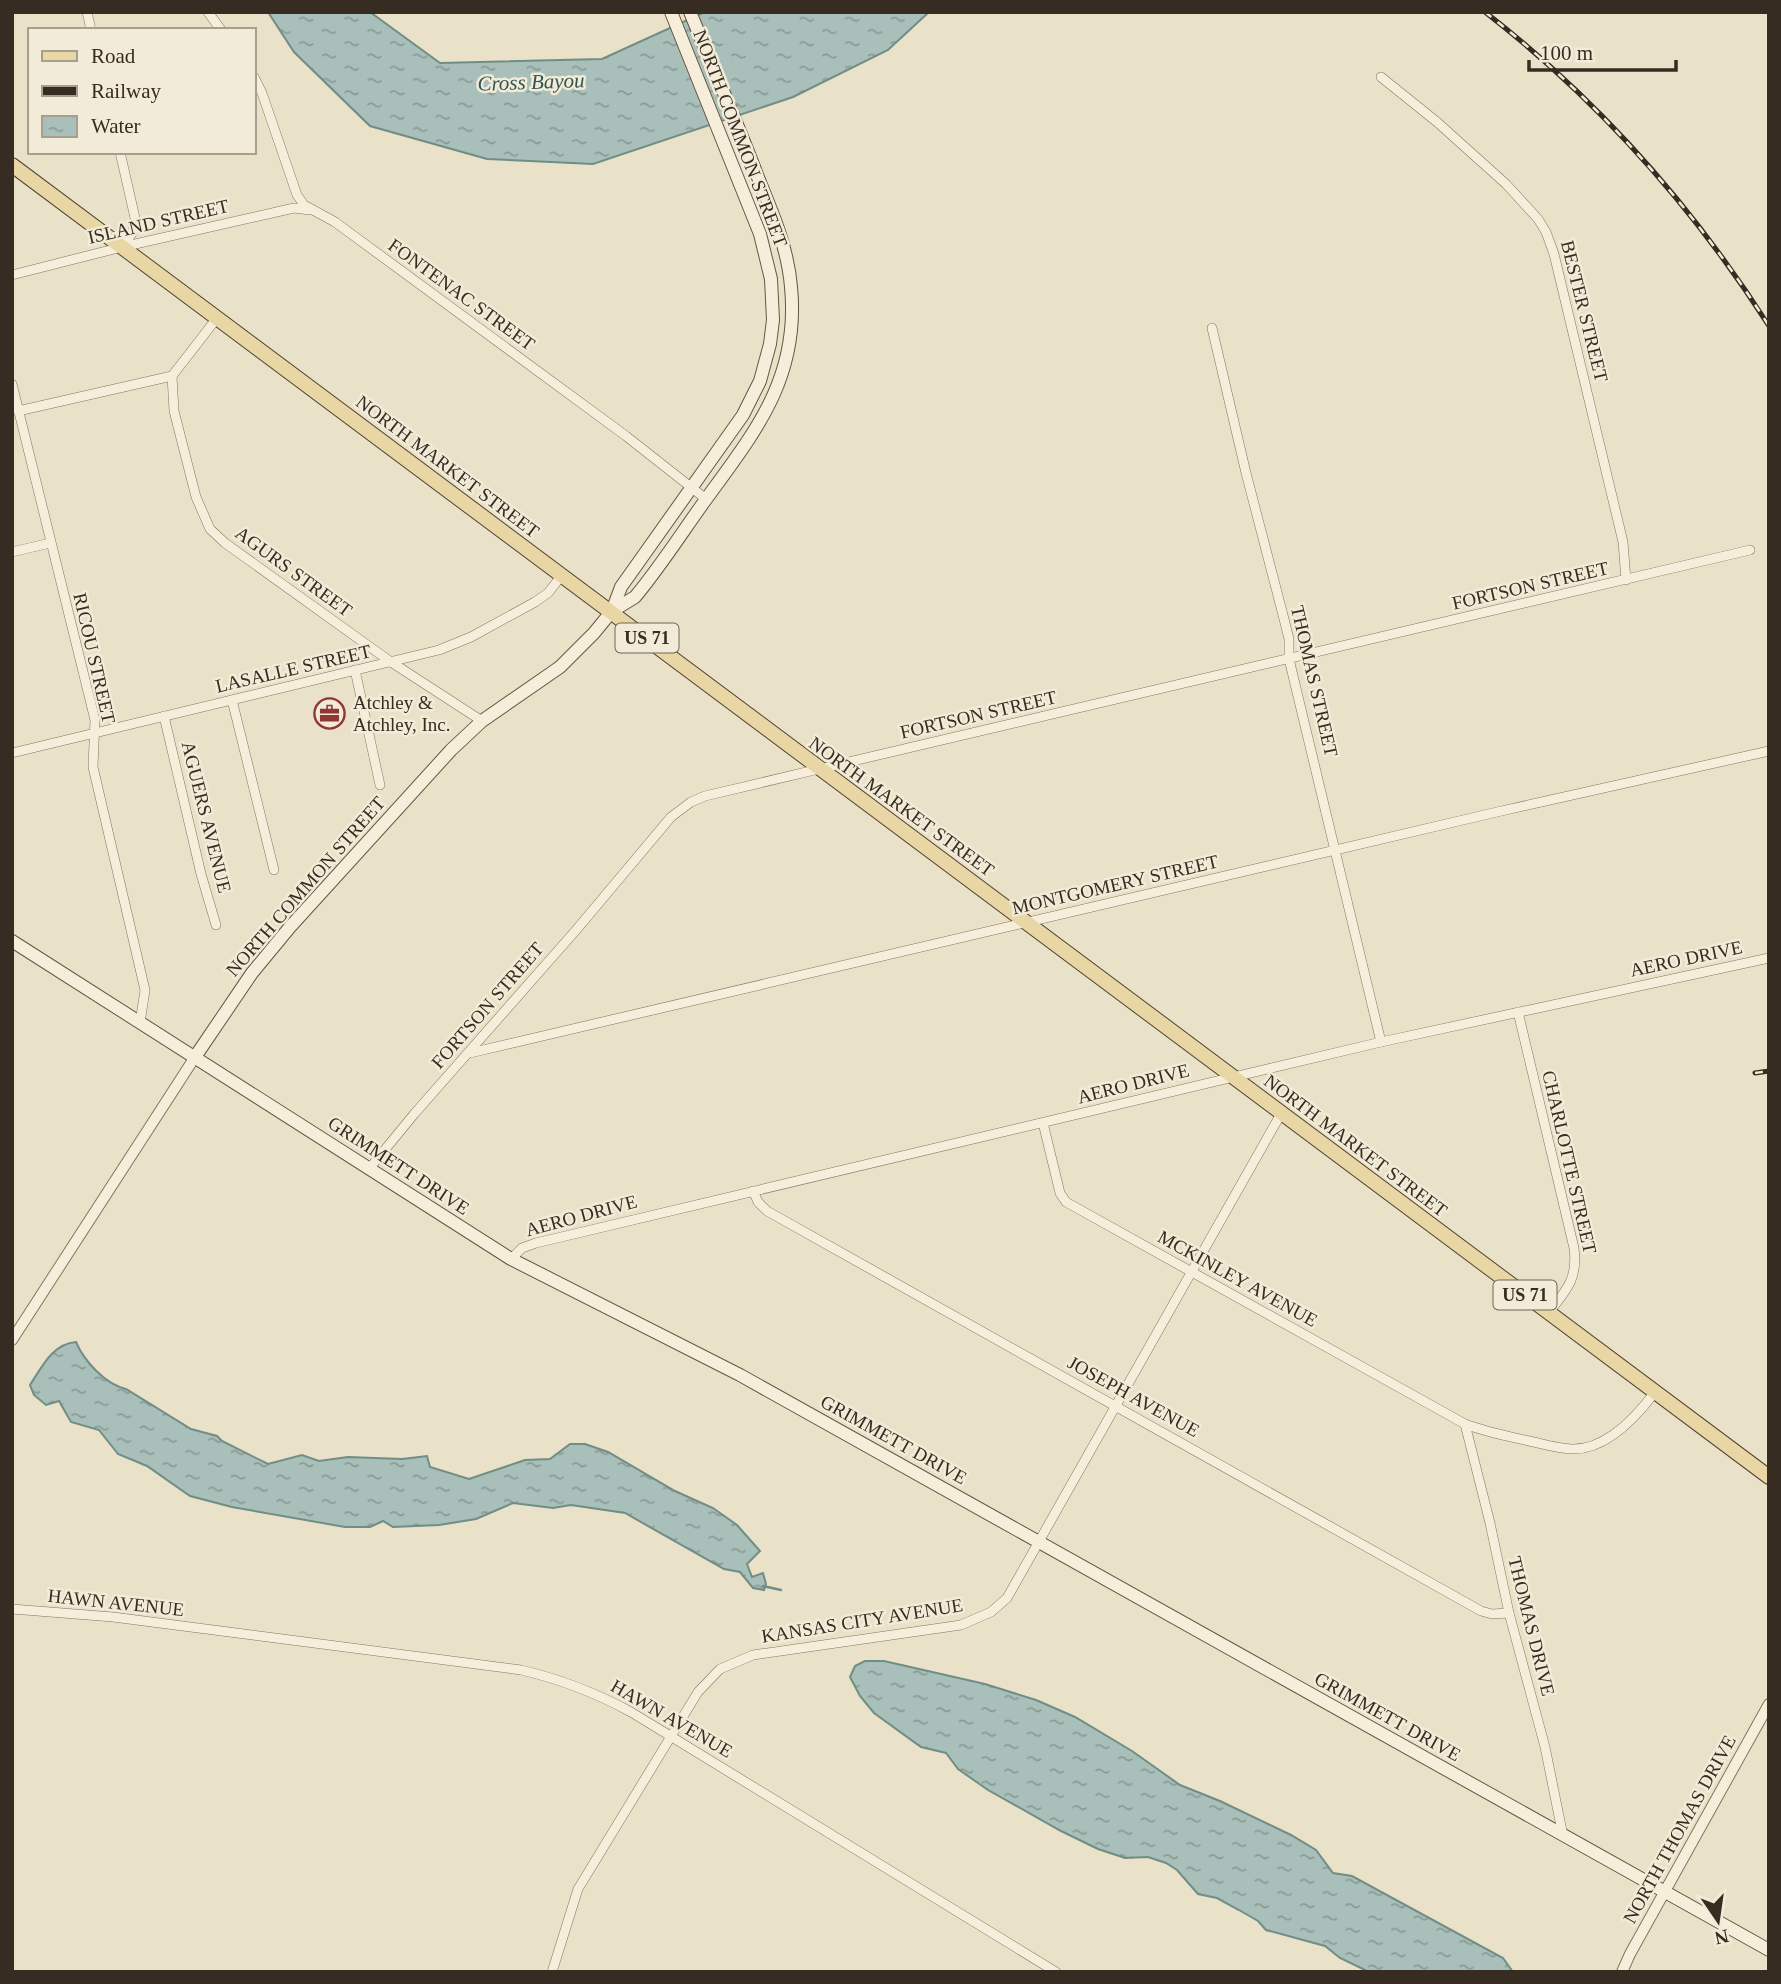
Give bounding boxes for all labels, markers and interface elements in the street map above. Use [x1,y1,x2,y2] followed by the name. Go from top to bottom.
[689,27,792,250] street label: NORTH COMMON STREET
[28,28,256,154] legend
[1529,28,1676,72] scale bar
[1540,41,1593,65] text: 100 m
[91,44,136,68] text: Road
[477,68,585,96] water label: Cross Bayou
[91,79,161,103] text: Railway
[91,114,141,138] text: Water
[86,195,231,248] street label: ISLAND STREET
[384,234,539,355] street label: FONTENAC STREET
[1557,238,1612,384] street label: BESTER STREET
[352,391,544,542] street label: NORTH MARKET STREET
[231,522,356,621] street label: AGURS STREET
[1450,557,1611,614] street label: FORTSON STREET
[69,591,120,726] street label: RICOU STREET
[1287,603,1342,759] street label: THOMAS STREET
[616,624,678,652] road number: US 71
[213,640,373,697] street label: LASALLE STREET
[898,686,1059,743] street label: FORTSON STREET
[353,692,450,735] place label: Atchley & Atchley, Inc.
[313,696,347,730] office icon: Atchley & Atchley, Inc.
[805,732,999,881] street label: NORTH MARKET STREET
[178,739,235,895] street label: AGUERS AVENUE
[222,792,389,980] street label: NORTH COMMON STREET
[1010,850,1221,918] street label: MONTGOMERY STREET
[1628,936,1744,981] street label: AERO DRIVE
[427,938,548,1073] street label: FORTSON STREET
[1075,1059,1191,1108] street label: AERO DRIVE
[1538,1068,1601,1256] street label: CHARLOTTE STREET
[1260,1070,1452,1221] street label: NORTH MARKET STREET
[324,1112,473,1219] street label: GRIMMETT DRIVE
[523,1191,639,1240] street label: AERO DRIVE
[1154,1226,1321,1331] street label: MCKINLEY AVENUE
[1494,1280,1556,1310] road number: US 71
[1064,1352,1203,1441] street label: JOSEPH AVENUE
[817,1391,970,1488] street label: GRIMMETT DRIVE
[1504,1554,1559,1698] street label: THOMAS DRIVE
[47,1585,185,1620] street label: HAWN AVENUE
[760,1594,964,1647] street label: KANSAS CITY AVENUE
[1311,1668,1464,1765] street label: GRIMMETT DRIVE
[607,1675,736,1762] street label: HAWN AVENUE
[1619,1732,1740,1927] street label: NORTH THOMAS DRIVE
[1683,1886,1753,1956] north arrow
[1712,1925,1731,1949] text: N

